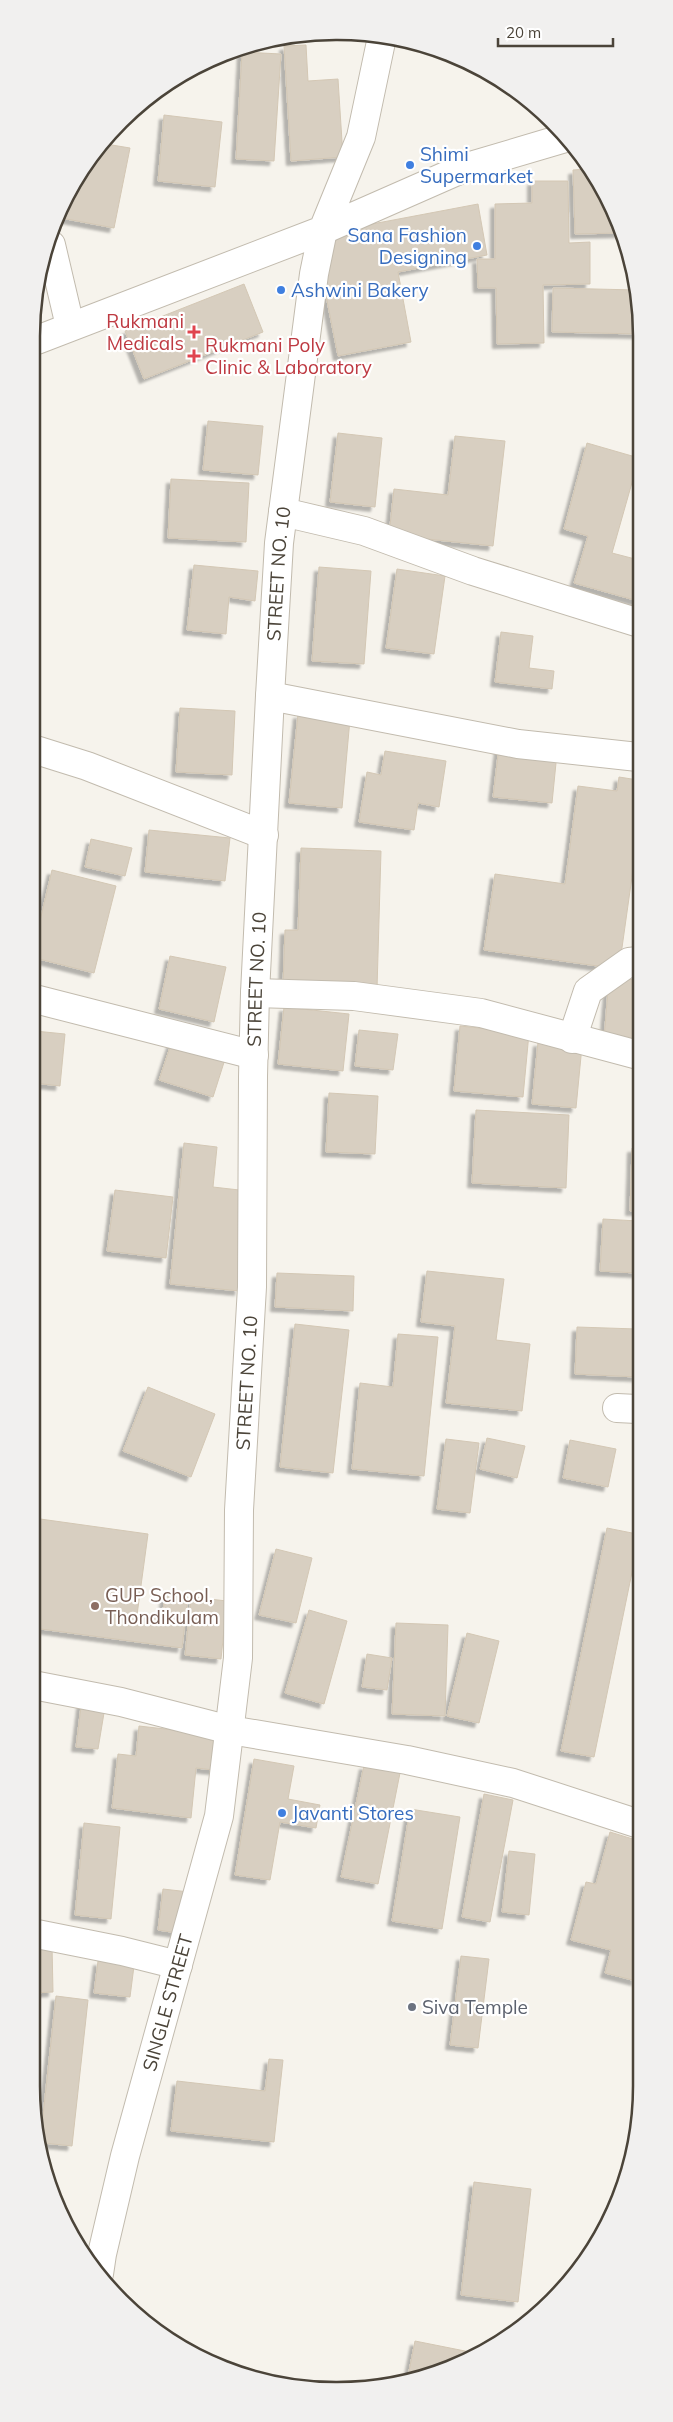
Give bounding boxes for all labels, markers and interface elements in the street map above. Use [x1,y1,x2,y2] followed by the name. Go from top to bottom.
[498,15,613,47] scale bar
[506,23,541,42] text: 20 m
[420,142,533,188] place label: Shimi Supermarket
[404,159,416,171] marker: Shimi Supermarket
[348,223,467,269] place label: Sana Fashion Designing
[471,240,483,252] marker: Sana Fashion Designing
[291,278,429,302] place label: Ashwini Bakery
[275,284,287,296] marker: Ashwini Bakery
[106,309,184,355] place label: Rukmani Medicals
[188,326,200,338] marker: Rukmani Medicals
[205,333,372,379] place label: Rukmani Poly Clinic & Laboratory
[187,349,201,363] marker: Rukmani Poly Clinic & Laboratory
[261,505,296,642] street label: STREET NO. 10
[242,911,271,1047] street label: STREET NO. 10
[230,1315,262,1451] street label: STREET NO. 10
[105,1583,219,1629] place label: GUP School, Thondikulam
[89,1600,101,1612] marker: GUP School, Thondikulam
[292,1801,414,1825] place label: Javanti Stores
[276,1807,288,1819] marker: Javanti Stores
[137,1931,198,2074] street label: SINGLE STREET
[422,1995,528,2019] place label: Siva Temple
[406,2001,418,2013] marker: Siva Temple

